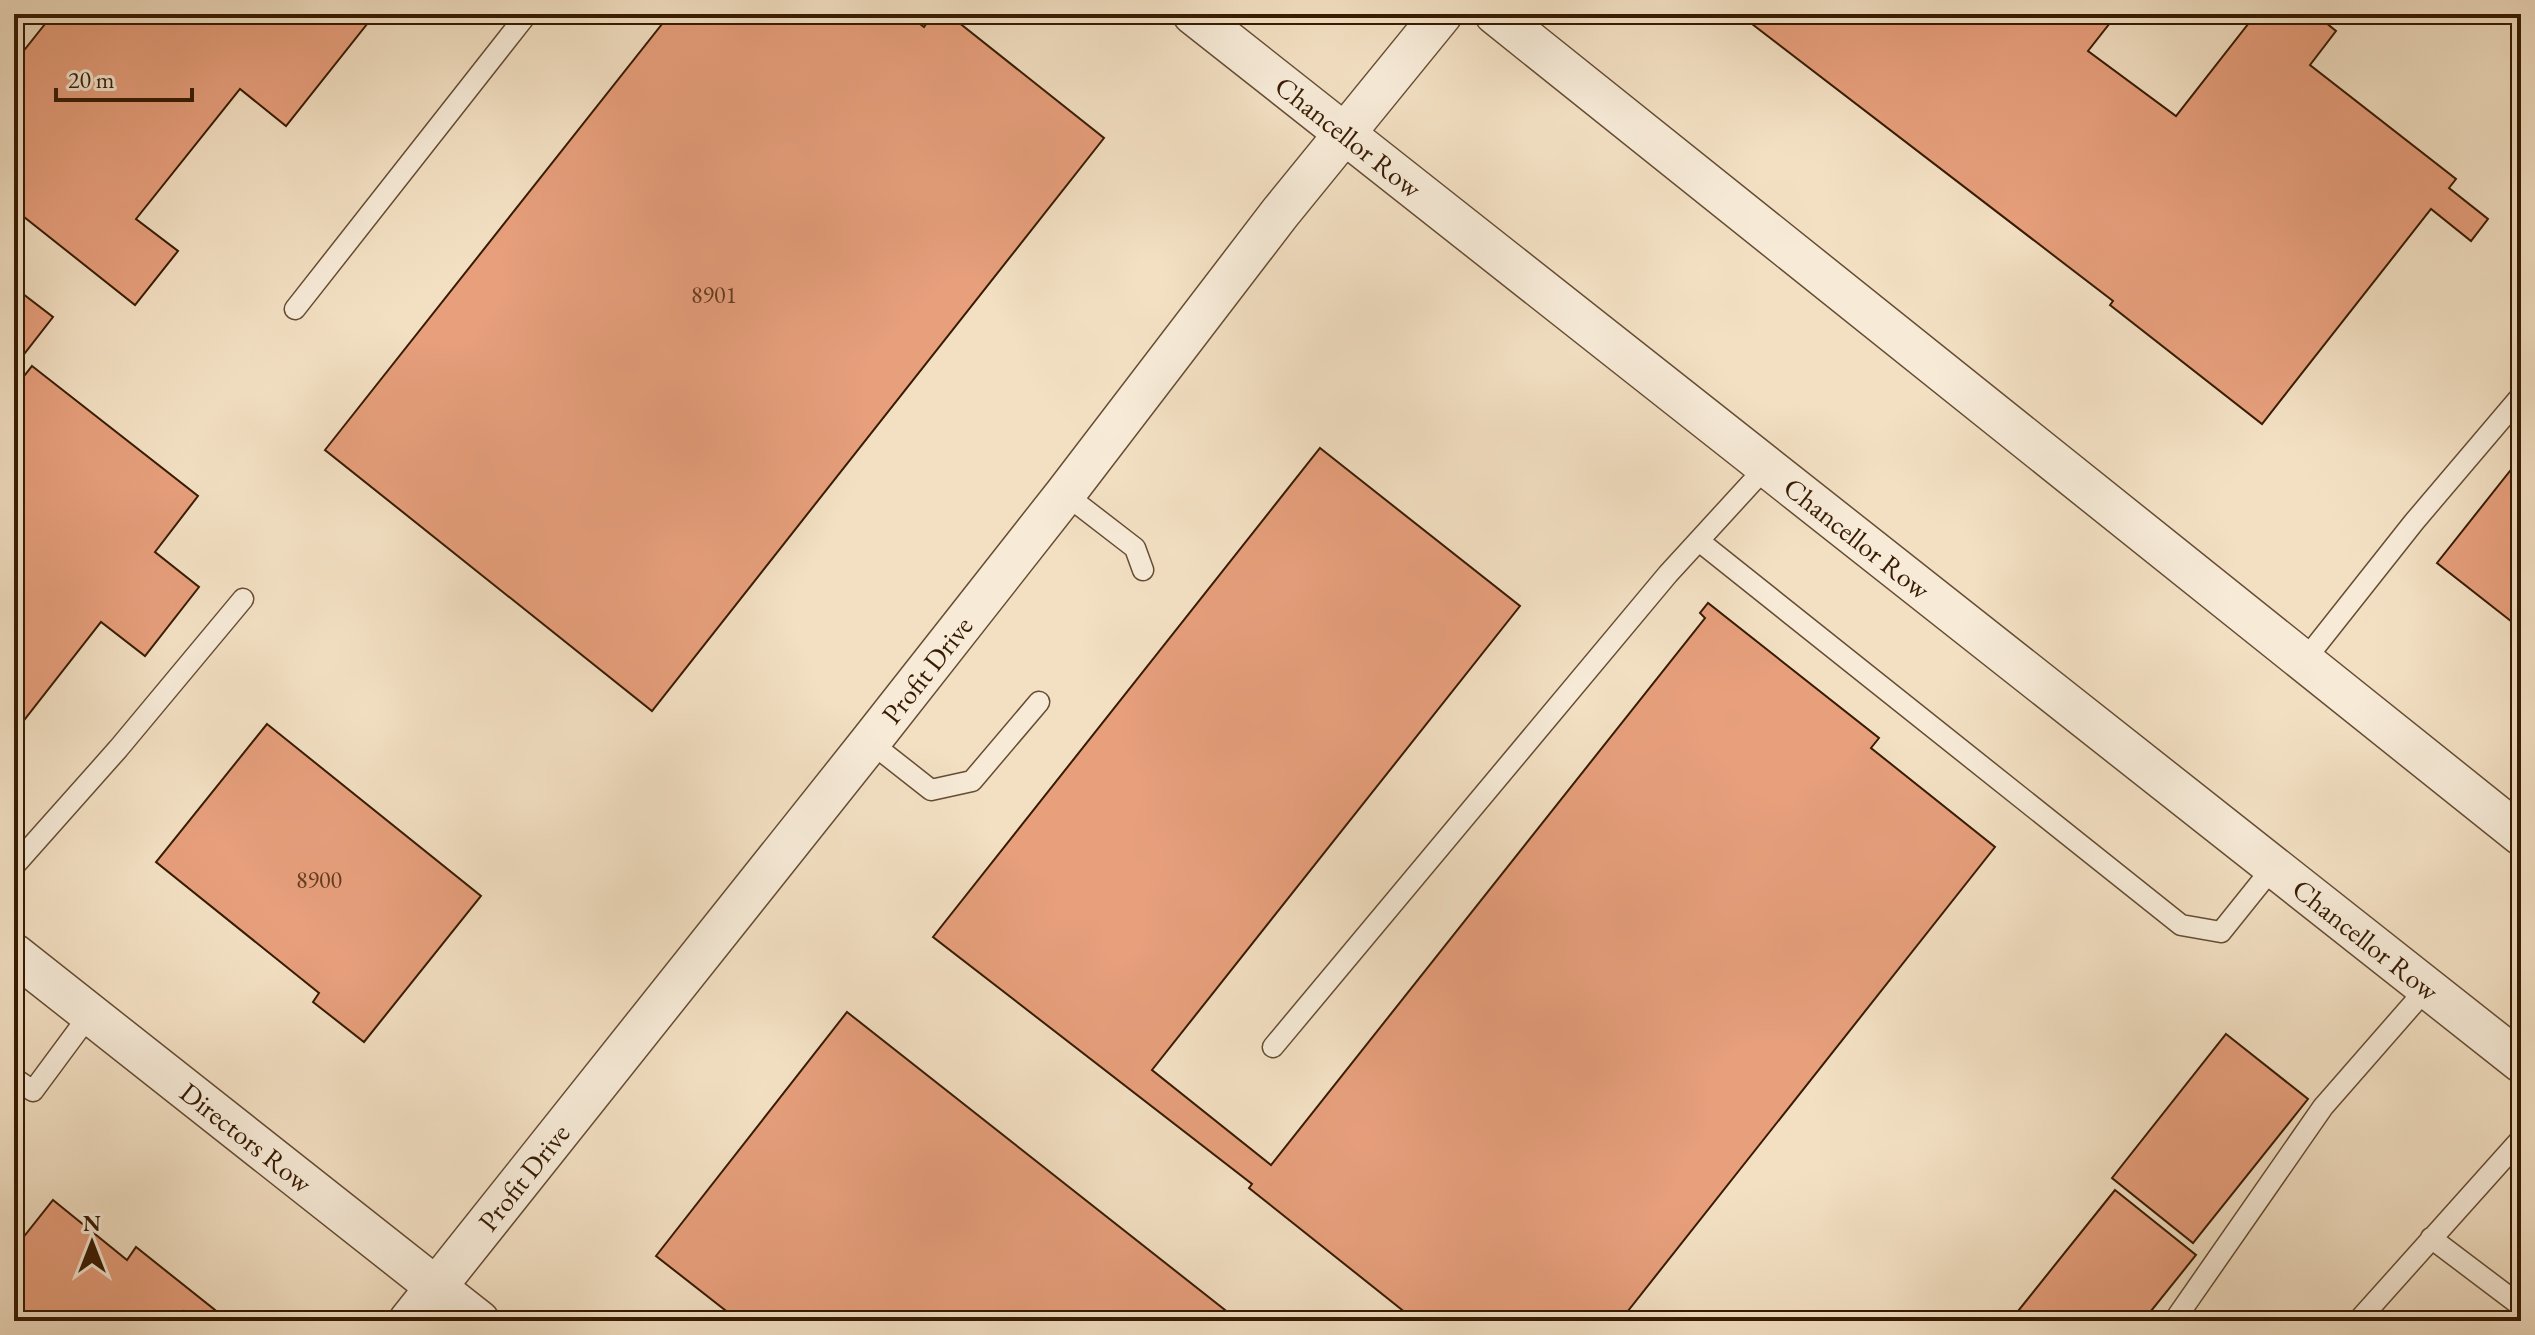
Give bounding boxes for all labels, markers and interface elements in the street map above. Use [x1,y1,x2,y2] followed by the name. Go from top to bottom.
[56,52,192,102] scale bar
[68,64,115,95] text: 20 m
[1268,68,1430,206] street label: Chancellor Row
[691,279,737,310] house number: 8901
[1776,469,1938,608] street label: Chancellor Row
[873,608,980,731] street label: Profit Drive
[296,864,342,895] house number: 8900
[2285,871,2447,1009] street label: Chancellor Row
[173,1074,320,1201] street label: Directors Row
[470,1116,577,1238] street label: Profit Drive
[52,1203,132,1283] north arrow
[83,1209,101,1238] text: N

